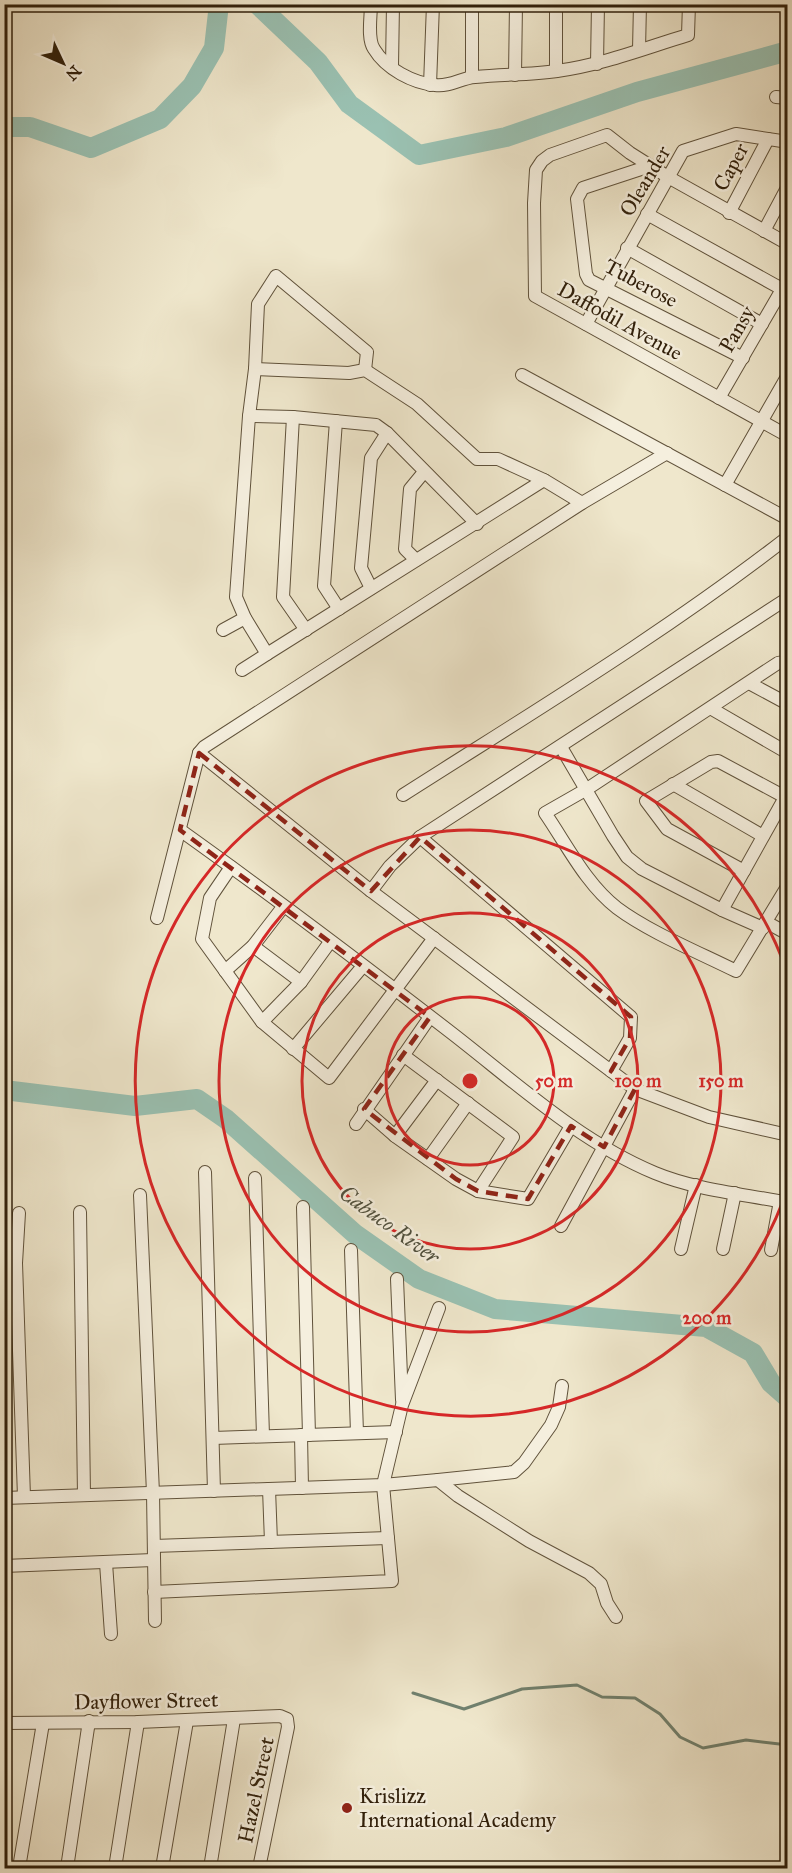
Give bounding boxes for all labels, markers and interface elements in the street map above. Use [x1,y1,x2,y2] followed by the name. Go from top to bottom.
[33,33,93,93] north arrow
[62,62,85,85] text: N
[708,139,754,195] street label: Caper
[614,141,676,221] street label: Oleander
[600,253,682,313] street label: Tuberose
[553,276,687,366] street label: Daffodil Avenue
[713,300,761,357] street label: Pansy
[535,1070,574,1092] text: 50 m
[615,1070,662,1092] text: 100 m
[699,1070,744,1092] text: 150 m
[460,1071,480,1091] centre of rings
[334,1179,447,1271] water label: Cabuco River
[683,1307,732,1329] text: 200 m
[74,1687,219,1715] street label: Dayflower Street
[232,1734,280,1845] street label: Hazel Street
[359,1783,557,1833] place label: Krislizz International Academy
[340,1801,354,1815] marker: Krislizz International Academy

